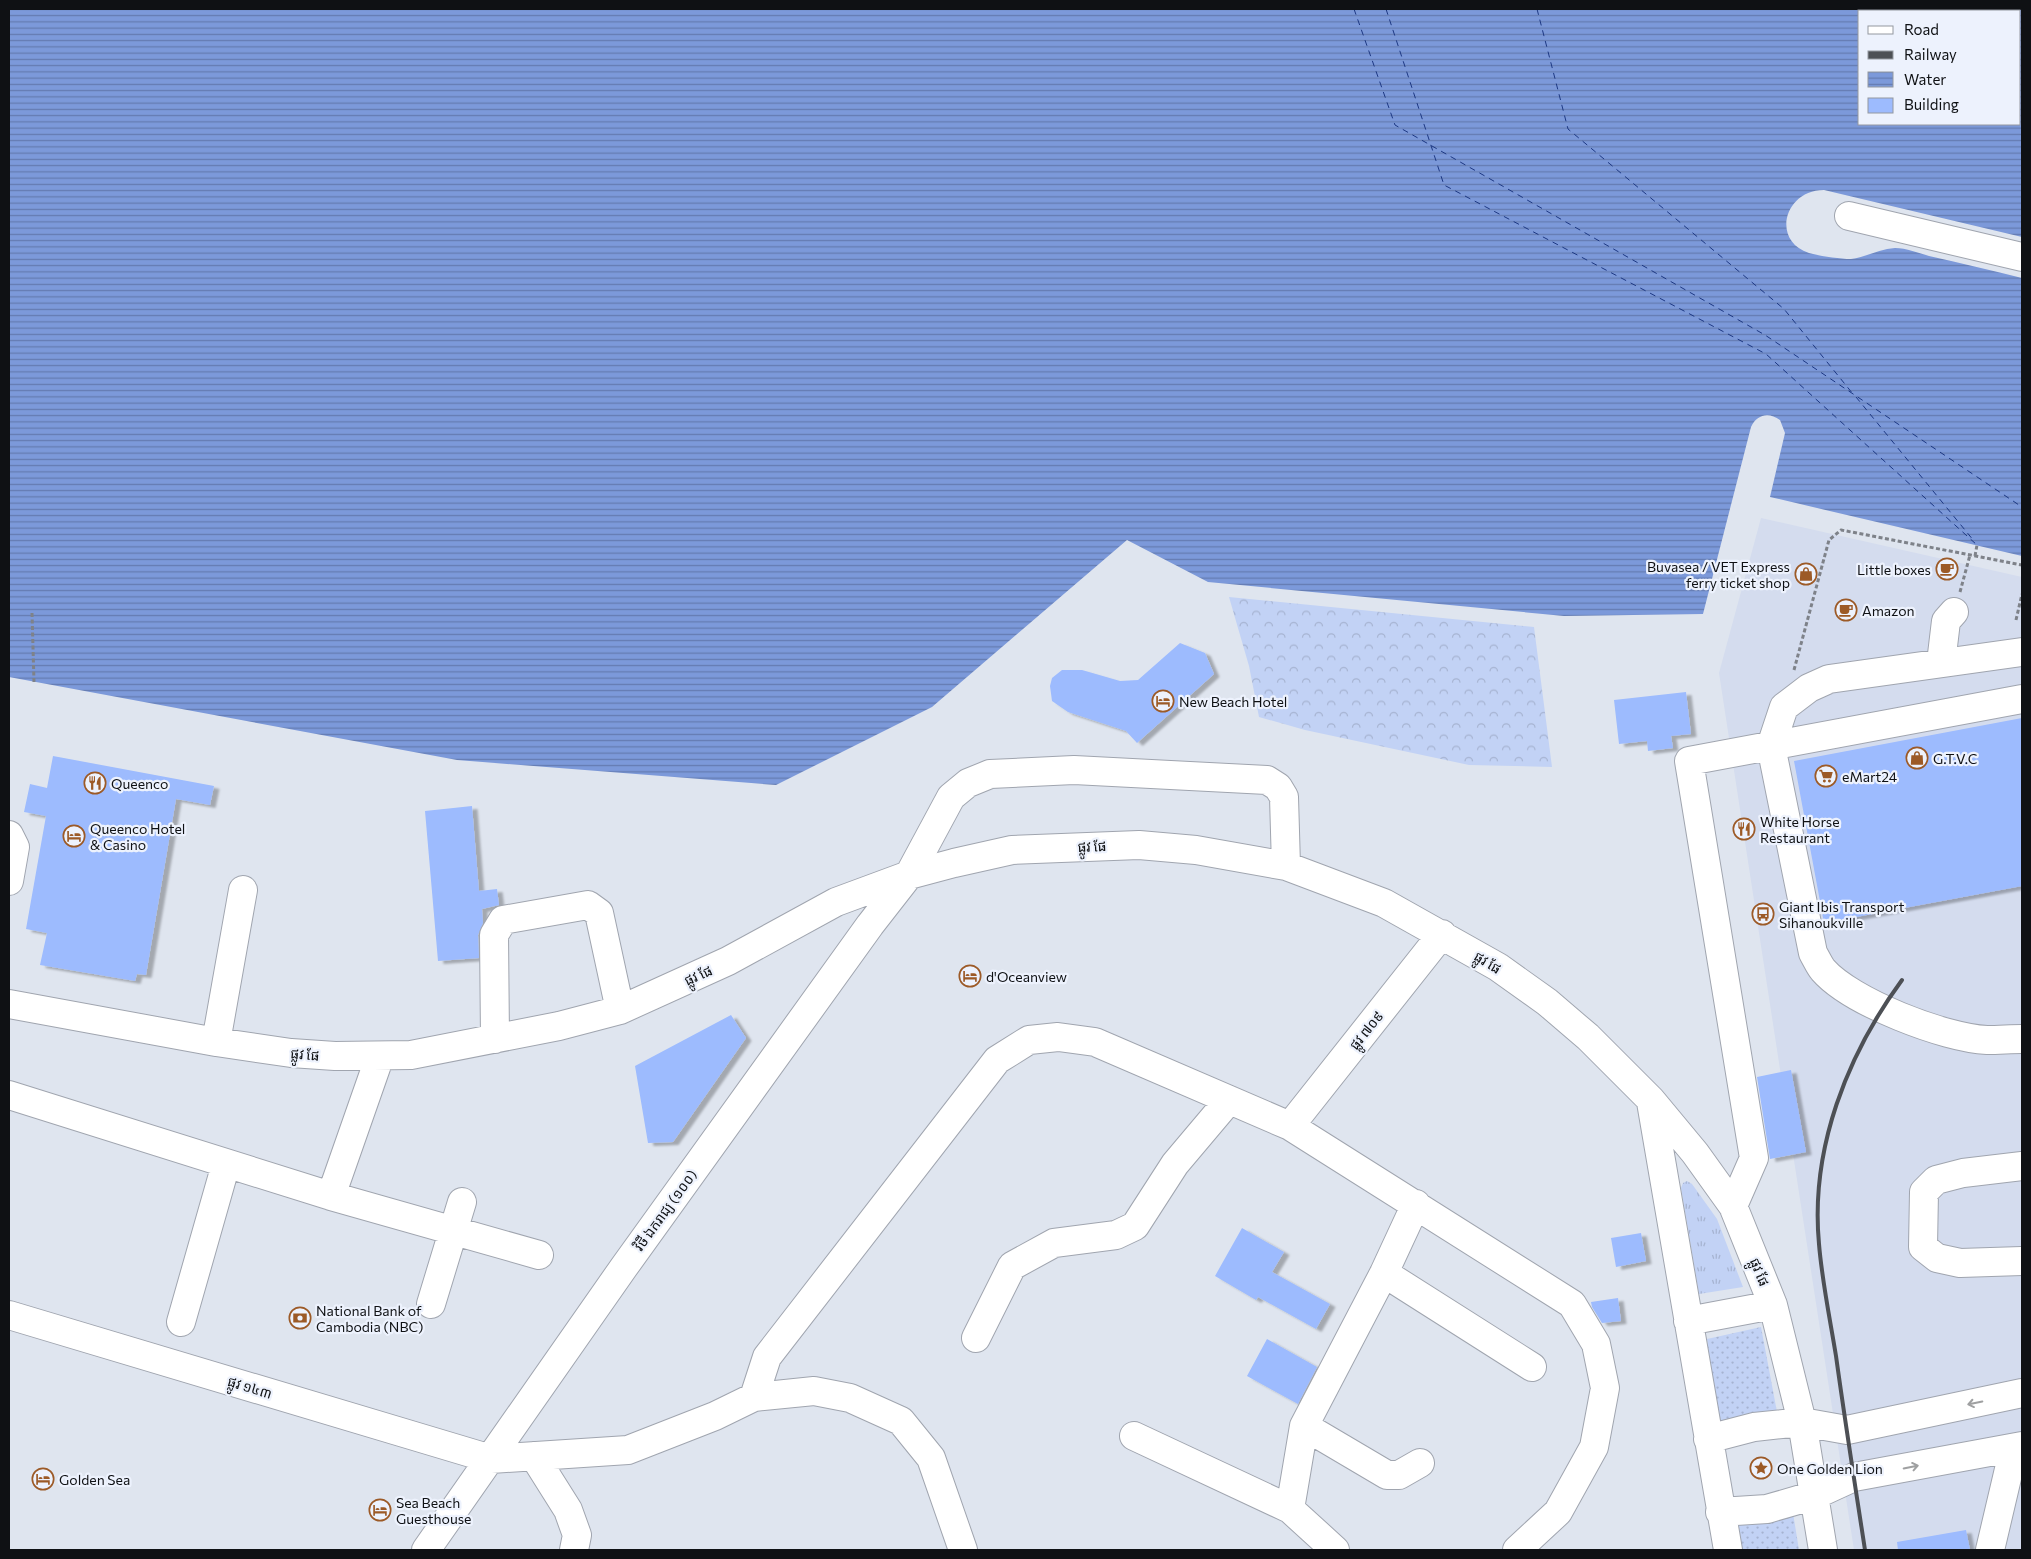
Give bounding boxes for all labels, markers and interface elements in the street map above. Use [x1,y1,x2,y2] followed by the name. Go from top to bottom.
[1858,10,2021,125] legend
[1904,20,1939,38] text: Road
[1904,45,1957,63] text: Railway
[1904,70,1946,88] text: Water
[1904,95,1959,113] text: Building
[1935,557,1959,581] cafe icon: Little boxes
[1647,558,1790,591] place label: Buvasea / VET Express ferry ticket shop
[1857,561,1931,578] place label: Little boxes
[1794,562,1818,586] shop icon: Buvasea / VET Express ferry ticket shop
[1834,598,1858,622] cafe icon: Amazon
[1862,602,1915,619] place label: Amazon
[1151,689,1175,713] hotel icon: New Beach Hotel
[1179,693,1287,710] place label: New Beach Hotel
[1905,746,1929,770] shop icon: G.T.V.C
[1933,750,1977,767] place label: G.T.V.C
[1814,764,1838,788] supermarket icon: eMart24
[1842,768,1898,785] place label: eMart24
[83,771,107,795] restaurant icon: Queenco
[111,775,168,792] place label: Queenco
[1760,813,1840,846] place label: White Horse Restaurant
[1732,817,1756,841] restaurant icon: White Horse Restaurant
[90,820,185,853] place label: Queenco Hotel & Casino
[62,824,86,848] hotel icon: Queenco Hotel & Casino
[1077,837,1107,859] street label: ផ្លូវ ផែ
[1779,898,1905,931] place label: Giant Ibis Transport Sihanoukville
[1751,902,1775,926] bus stop icon: Giant Ibis Transport Sihanoukville
[1469,947,1505,980] street label: ផ្លូវ ផែ
[681,961,716,992] street label: ផ្លូវ ផែ
[958,964,982,988] hotel icon: d'Oceanview
[986,968,1067,985] place label: d'Oceanview
[1345,1007,1390,1055] street label: ផ្លូវ ៧០៩
[289,1044,320,1068] street label: ផ្លូវ ផែ
[630,1166,701,1255] street label: វិថី ឯករាជ្យ (១០០)
[1743,1255,1773,1290] street label: ផ្លូវ ផែ
[316,1302,423,1335] place label: National Bank of Cambodia (NBC)
[288,1306,312,1330] bank icon: National Bank of Cambodia (NBC)
[224,1372,274,1406] street label: ផ្លូវ ១៤៣
[1967,1399,1983,1408] one-way arrow
[1749,1456,1773,1480] place icon: One Golden Lion
[1777,1460,1883,1477] place label: One Golden Lion
[1903,1461,1919,1471] one-way arrow
[31,1467,55,1491] hotel icon: Golden Sea
[59,1471,130,1488] place label: Golden Sea
[396,1494,472,1527] place label: Sea Beach Guesthouse
[368,1498,392,1522] hotel icon: Sea Beach Guesthouse

